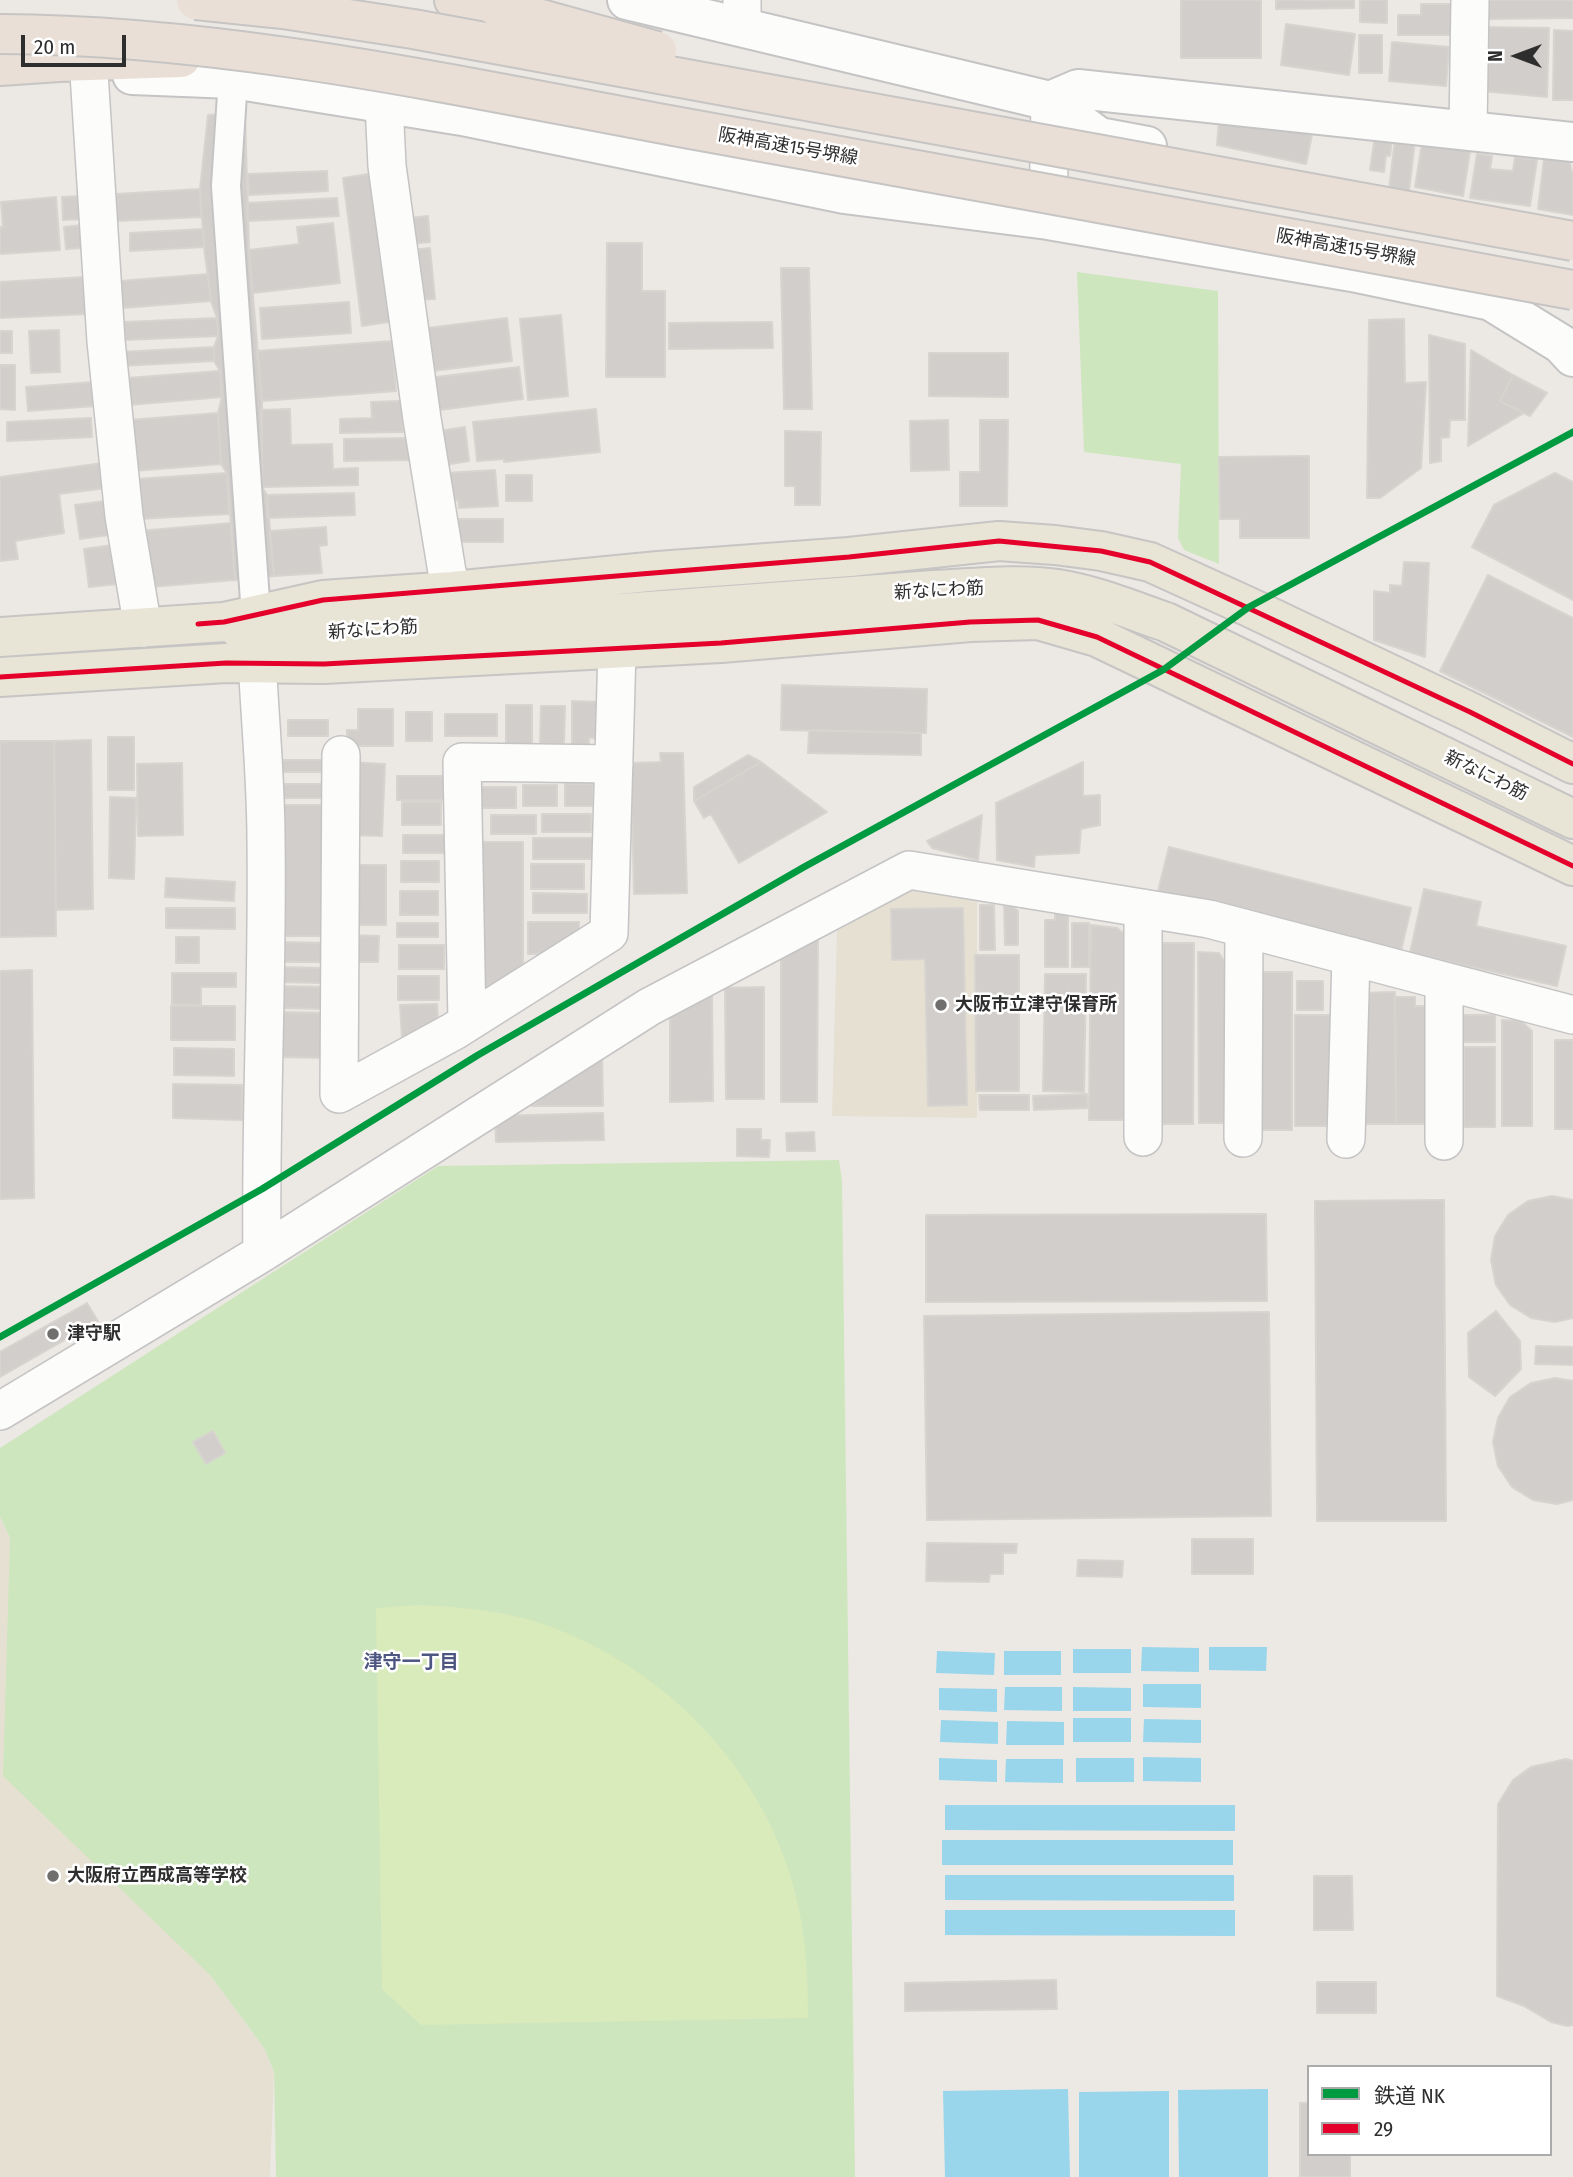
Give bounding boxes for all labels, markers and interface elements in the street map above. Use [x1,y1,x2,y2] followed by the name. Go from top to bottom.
[24,21,130,65] scale bar
[1482,21,1552,91] north arrow
[34,34,75,60] text: 20 m
[1484,50,1507,62] text: N
[717,124,859,170] street label: 阪神高速15号堺線
[1275,225,1417,271] street label: 阪神高速15号堺線
[893,578,985,604] street label: 新なにわ筋
[327,616,419,644] street label: 新なにわ筋
[1441,747,1531,805] street label: 新なにわ筋
[955,994,1117,1016] place label: 大阪市立津守保育所
[933,997,949,1013] marker: 大阪市立津守保育所
[67,1323,121,1345] place label: 津守駅
[45,1326,61,1342] marker: 津守駅
[364,1652,458,1674] district label: 津守一丁目
[67,1865,247,1887] place label: 大阪府立西成高等学校
[45,1868,61,1884] marker: 大阪府立西成高等学校
[1307,2065,1552,2156] legend
[1374,2083,1445,2109] text: 鉄道 NK
[1374,2116,1393,2142] text: 29

